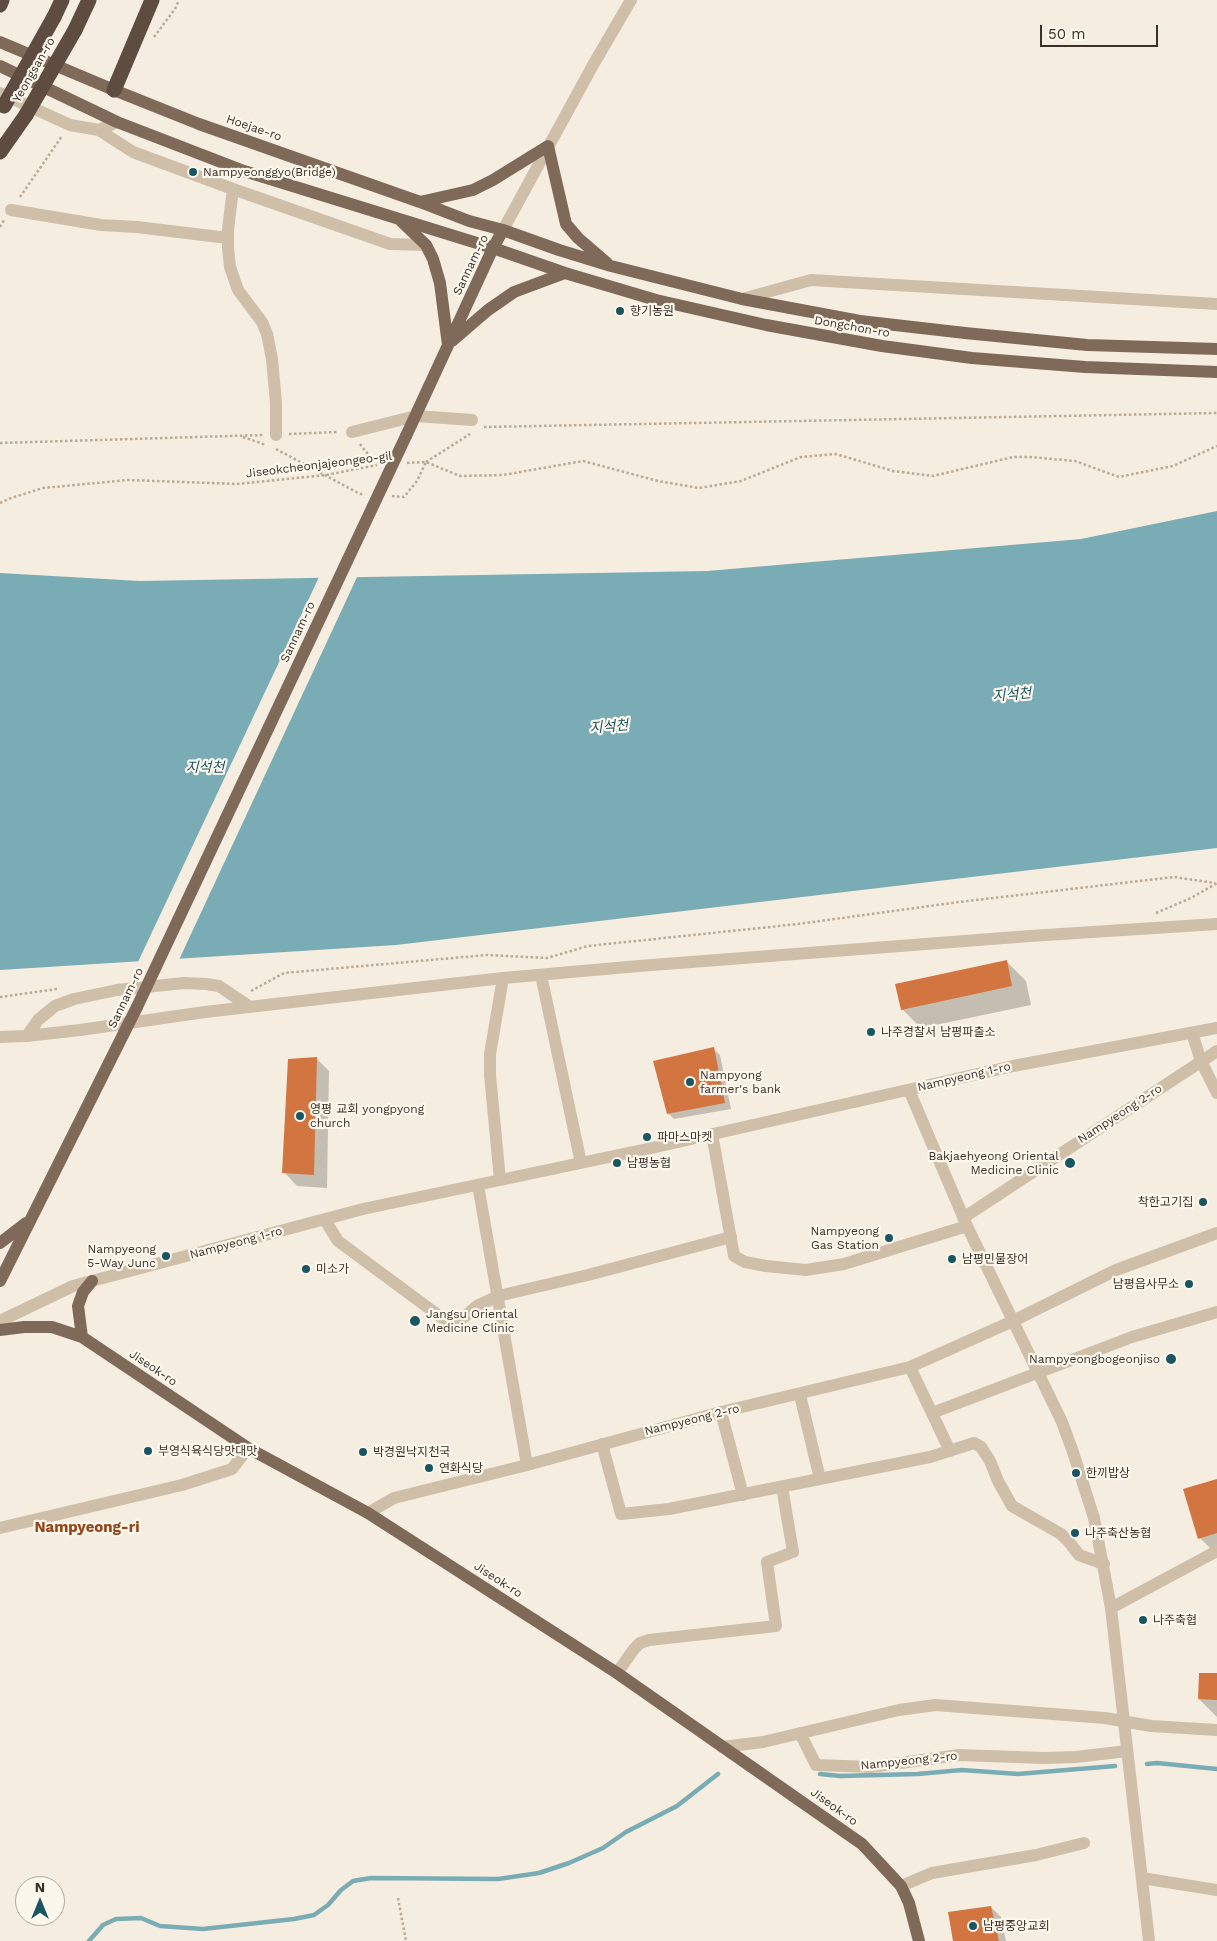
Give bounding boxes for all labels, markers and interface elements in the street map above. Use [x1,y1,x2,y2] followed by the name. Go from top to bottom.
[1042,15,1160,47] scale bar
[1048,25,1085,43] text: 50 m
[10,35,58,105] street label: Yeongsan-ro
[224,112,284,144] street label: Hoejae-ro
[203,165,336,179] place label: Nampyeonggyo(Bridge)
[187,166,199,178] marker: Nampyeonggyo(Bridge)
[450,232,492,298] street label: Sannam-ro
[630,304,674,318] place label: 향기농원
[614,305,626,317] marker: 향기농원
[813,313,891,341] street label: Dongchon-ro
[245,449,393,481] street label: Jiseokcheonjajeongeo-gil
[278,599,318,665] street label: Sannam-ro
[992,685,1032,705] water label: 지석천
[589,717,629,737] water label: 지석천
[186,760,224,776] water label: 지석천
[105,965,147,1031] street label: Sannam-ro
[881,1025,995,1039] place label: 나주경찰서 남평파출소
[865,1026,877,1038] marker: 나주경찰서 남평파출소
[916,1059,1012,1095] street label: Nampyeong 1-ro
[700,1068,781,1096] place label: Nampyong farmer's bank
[684,1076,696,1088] marker: Nampyong farmer's bank
[1075,1081,1165,1147] street label: Nampyeong 2-ro
[310,1102,424,1130] place label: 영평 교회 yongpyong church
[294,1110,306,1122] marker: 영평 교회 yongpyong church
[657,1130,712,1144] place label: 파마스마켓
[641,1131,653,1143] marker: 파마스마켓
[928,1149,1059,1177] place label: Bakjaehyeong Oriental Medicine Clinic
[627,1156,671,1170] place label: 남평농협
[1063,1156,1077,1170] marker: Bakjaehyeong Oriental Medicine Clinic
[611,1157,623,1169] marker: 남평농협
[1138,1195,1193,1209] place label: 착한고기집
[1197,1196,1209,1208] marker: 착한고기집
[188,1224,284,1262] street label: Nampyeong 1-ro
[811,1224,879,1252] place label: Nampyeong Gas Station
[883,1232,895,1244] marker: Nampyeong Gas Station
[87,1242,156,1270] place label: Nampyeong 5-Way Junc
[160,1250,172,1262] marker: Nampyeong 5-Way Junc
[962,1252,1028,1266] place label: 남평민물장어
[946,1253,958,1265] marker: 남평민물장어
[316,1262,349,1276] place label: 미소가
[300,1263,312,1275] marker: 미소가
[1113,1277,1179,1291] place label: 남평읍사무소
[1183,1278,1195,1290] marker: 남평읍사무소
[426,1307,518,1335] place label: Jangsu Oriental Medicine Clinic
[408,1314,422,1328] marker: Jangsu Oriental Medicine Clinic
[126,1347,180,1389] street label: Jiseok-ro
[1029,1352,1160,1366] place label: Nampyeongbogeonjiso
[1164,1352,1178,1366] marker: Nampyeongbogeonjiso
[643,1401,741,1439] street label: Nampyeong 2-ro
[158,1444,257,1458] place label: 부영식육식당맛대맛
[142,1445,154,1457] marker: 부영식육식당맛대맛
[373,1445,450,1459] place label: 박경원낙지천국
[357,1446,369,1458] marker: 박경원낙지천국
[439,1461,483,1475] place label: 연화식당
[423,1462,435,1474] marker: 연화식당
[1086,1466,1130,1480] place label: 한끼밥상
[1070,1467,1082,1479] marker: 한끼밥상
[34,1519,140,1537] district label: Nampyeong-ri
[1085,1526,1151,1540] place label: 나주축산농협
[1069,1527,1081,1539] marker: 나주축산농협
[471,1559,525,1601] street label: Jiseok-ro
[1153,1613,1197,1627] place label: 나주축협
[1137,1614,1149,1626] marker: 나주축협
[860,1749,958,1773] street label: Nampyeong 2-ro
[808,1785,860,1829] street label: Jiseok-ro
[15,1876,65,1926] north arrow
[35,1879,45,1895] text: N
[983,1919,1049,1933] place label: 남평중앙교회
[967,1920,979,1932] marker: 남평중앙교회

